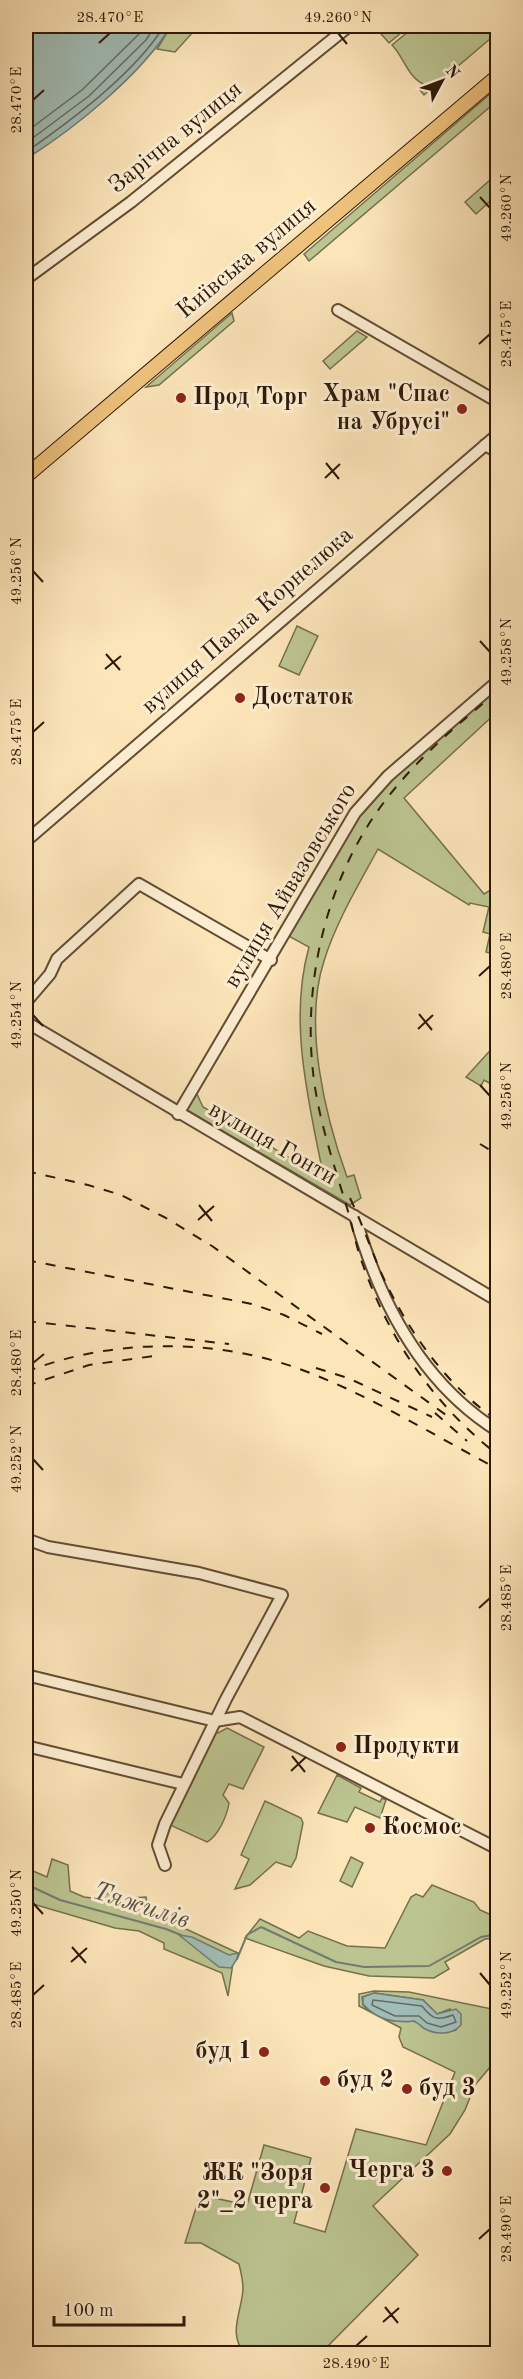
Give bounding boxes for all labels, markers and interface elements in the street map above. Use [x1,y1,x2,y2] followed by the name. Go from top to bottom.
[77,11,143,26] text: 28.470°E
[304,11,372,26] text: 49.260°N
[412,51,472,111] north arrow
[442,63,462,83] text: N
[10,67,25,133] text: 28.470°E
[105,77,247,199] street label: Зарічна вулиця
[500,174,515,242] text: 49.260°N
[173,194,321,324] street label: Київська вулиця
[500,301,515,367] text: 28.475°E
[322,383,450,435] place label: Храм "Спас на Убрусі"
[193,386,307,410] place label: Прод Торг
[174,391,188,405] marker: Прод Торг
[455,402,469,416] marker: Храм "Спас на Убрусі"
[138,523,358,719] street label: вулиця Павла Корнелюка
[10,537,25,605] text: 49.256°N
[500,618,515,686] text: 49.258°N
[252,686,354,710] place label: Достаток
[233,691,247,705] marker: Достаток
[10,699,25,765] text: 28.475°E
[220,779,362,993] street label: вулиця Айвазовського
[500,933,515,999] text: 28.480°E
[10,981,25,1049] text: 49.254°N
[500,1062,515,1130] text: 49.256°N
[204,1098,340,1190] street label: вулиця Гонти
[10,1330,25,1396] text: 28.480°E
[10,1425,25,1493] text: 49.252°N
[500,1565,515,1631] text: 28.485°E
[353,1735,460,1759] place label: Продукти
[334,1740,348,1754] marker: Продукти
[382,1816,462,1840] place label: Космос
[363,1821,377,1835] marker: Космос
[10,1869,25,1937] text: 49.250°N
[89,1878,193,1934] water label: Тяжилів
[500,1951,515,2019] text: 49.252°N
[10,1962,25,2028] text: 28.485°E
[195,2040,252,2064] place label: буд 1
[257,2045,271,2059] marker: буд 1
[337,2069,394,2093] place label: буд 2
[318,2074,332,2088] marker: буд 2
[419,2077,476,2101] place label: буд 3
[400,2082,414,2096] marker: буд 3
[348,2159,435,2183] place label: Черга 3
[197,2162,313,2214] place label: ЖК "Зоря 2"_2 черга
[440,2164,454,2178] marker: Черга 3
[318,2181,332,2195] marker: ЖК "Зоря 2"_2 черга
[500,2196,515,2262] text: 28.490°E
[54,2289,184,2327] scale bar
[63,2302,114,2320] text: 100 m
[323,2357,389,2372] text: 28.490°E

